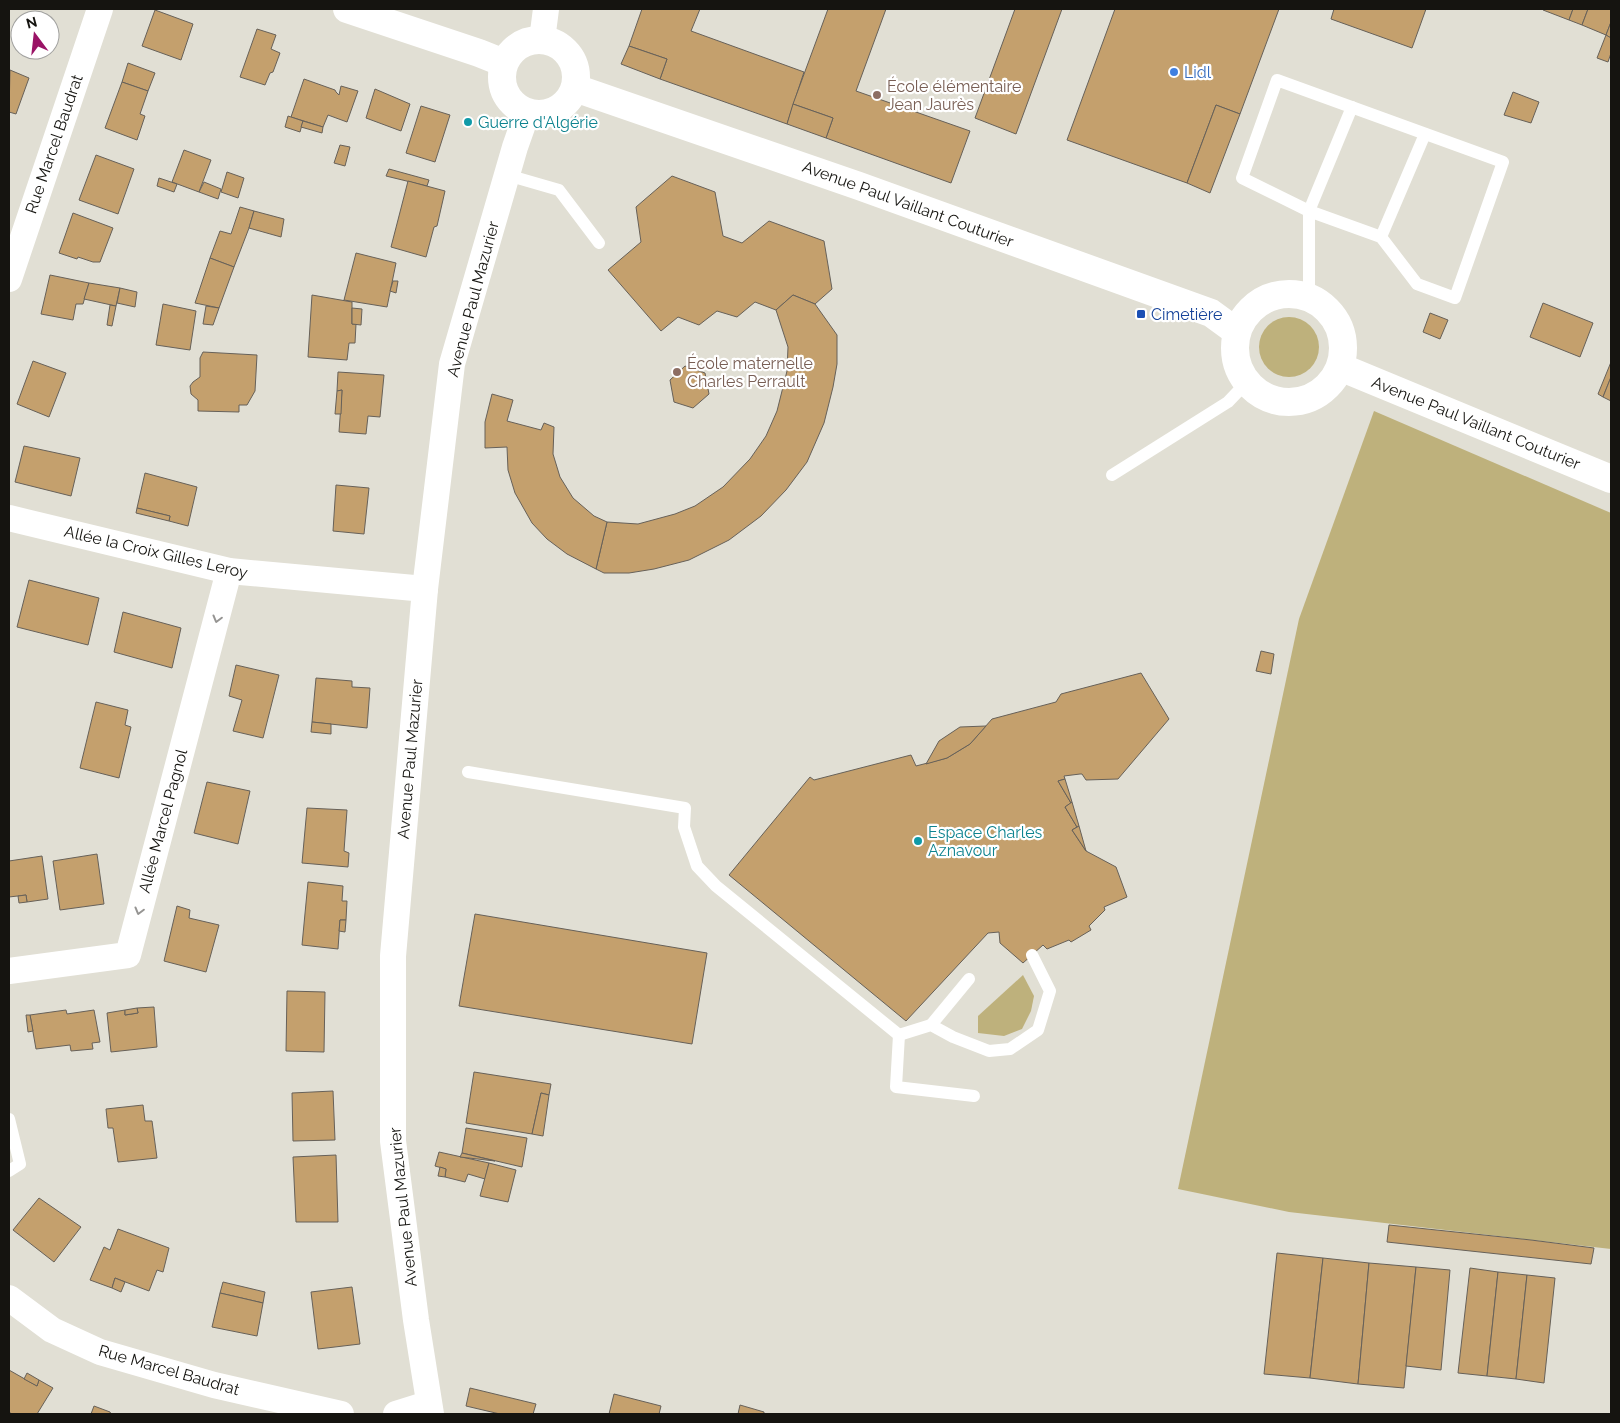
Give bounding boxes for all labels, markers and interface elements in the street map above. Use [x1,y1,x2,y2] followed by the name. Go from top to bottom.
[10,10,60,60] north arrow
[24,13,39,32] text: N
[1184,63,1212,82] place label: Lidl
[1168,66,1180,78] marker: Lidl
[21,71,87,216] street label: Rue Marcel Baudrat
[887,76,1021,114] place label: École élémentaire Jean Jaurès
[871,89,883,101] marker: École élémentaire Jean Jaurès
[478,113,598,132] place label: Guerre d'Algérie
[462,116,474,128] marker: Guerre d'Algérie
[800,157,1016,251] street label: Avenue Paul Vaillant Couturier
[443,219,503,379] street label: Avenue Paul Mazurier
[1151,305,1222,324] place label: Cimetière
[1135,308,1147,320] marker: Cimetière
[687,353,813,391] place label: École maternelle Charles Perrault
[671,366,683,378] marker: École maternelle Charles Perrault
[1369,372,1583,474] street label: Avenue Paul Vaillant Couturier
[62,522,250,582] street label: Allée la Croix Gilles Leroy
[212,614,223,623] one-way arrow
[394,678,426,840] street label: Avenue Paul Mazurier
[135,746,192,895] street label: Allée Marcel Pagnol
[928,823,1043,860] place label: Espace Charles Aznavour
[912,835,924,847] marker: Espace Charles Aznavour
[135,906,145,914] one-way arrow
[385,1126,421,1288] street label: Avenue Paul Mazurier
[96,1341,242,1399] street label: Rue Marcel Baudrat

